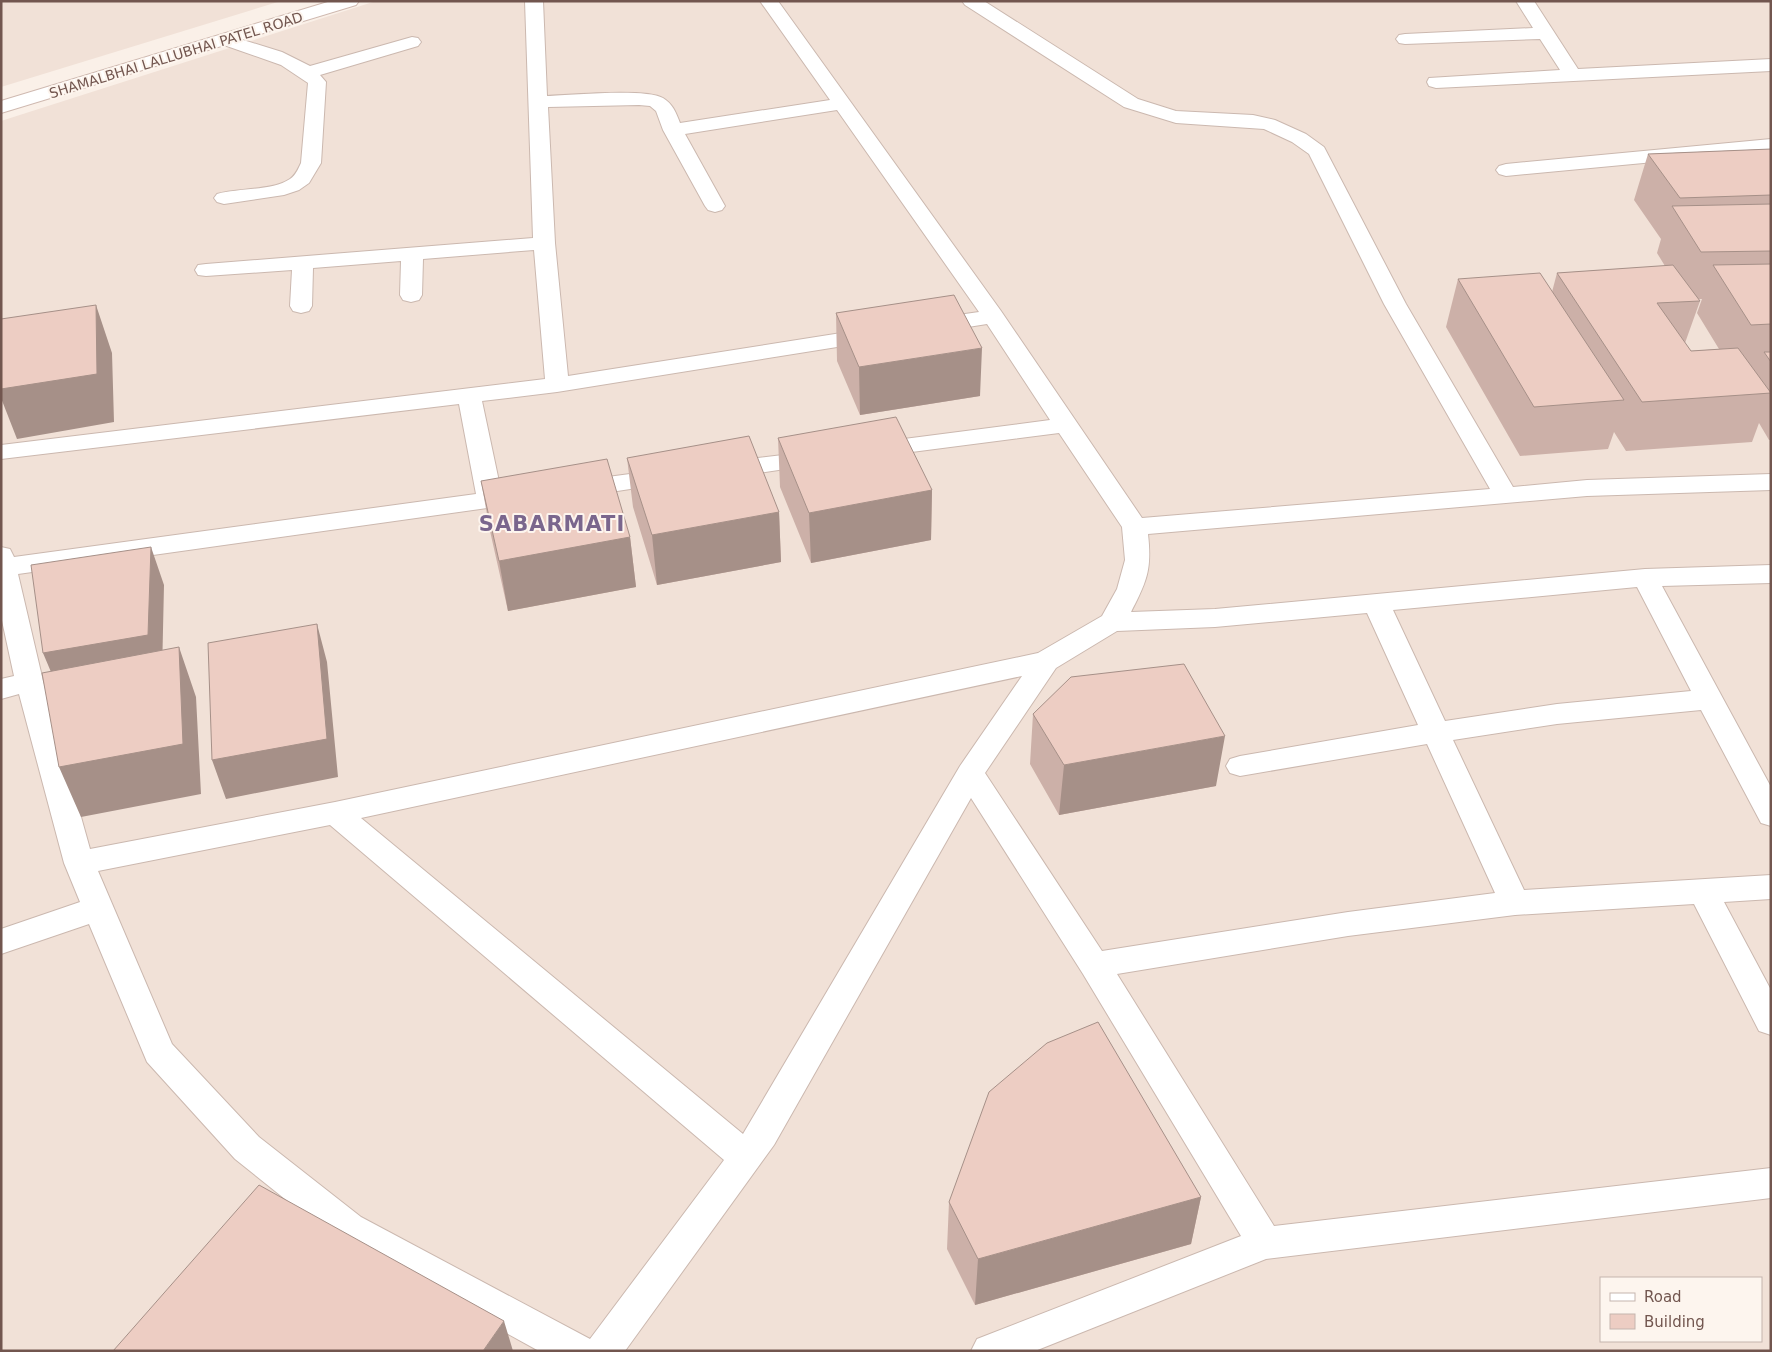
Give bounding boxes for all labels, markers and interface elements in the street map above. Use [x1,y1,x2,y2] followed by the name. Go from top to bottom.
[47,9,305,101] street label: SHAMALBHAI LALLUBHAI PATEL ROAD
[479,512,625,536] district label: SABARMATI
[1600,1277,1762,1342] legend
[1644,1288,1682,1306] text: Road
[1644,1313,1705,1331] text: Building

